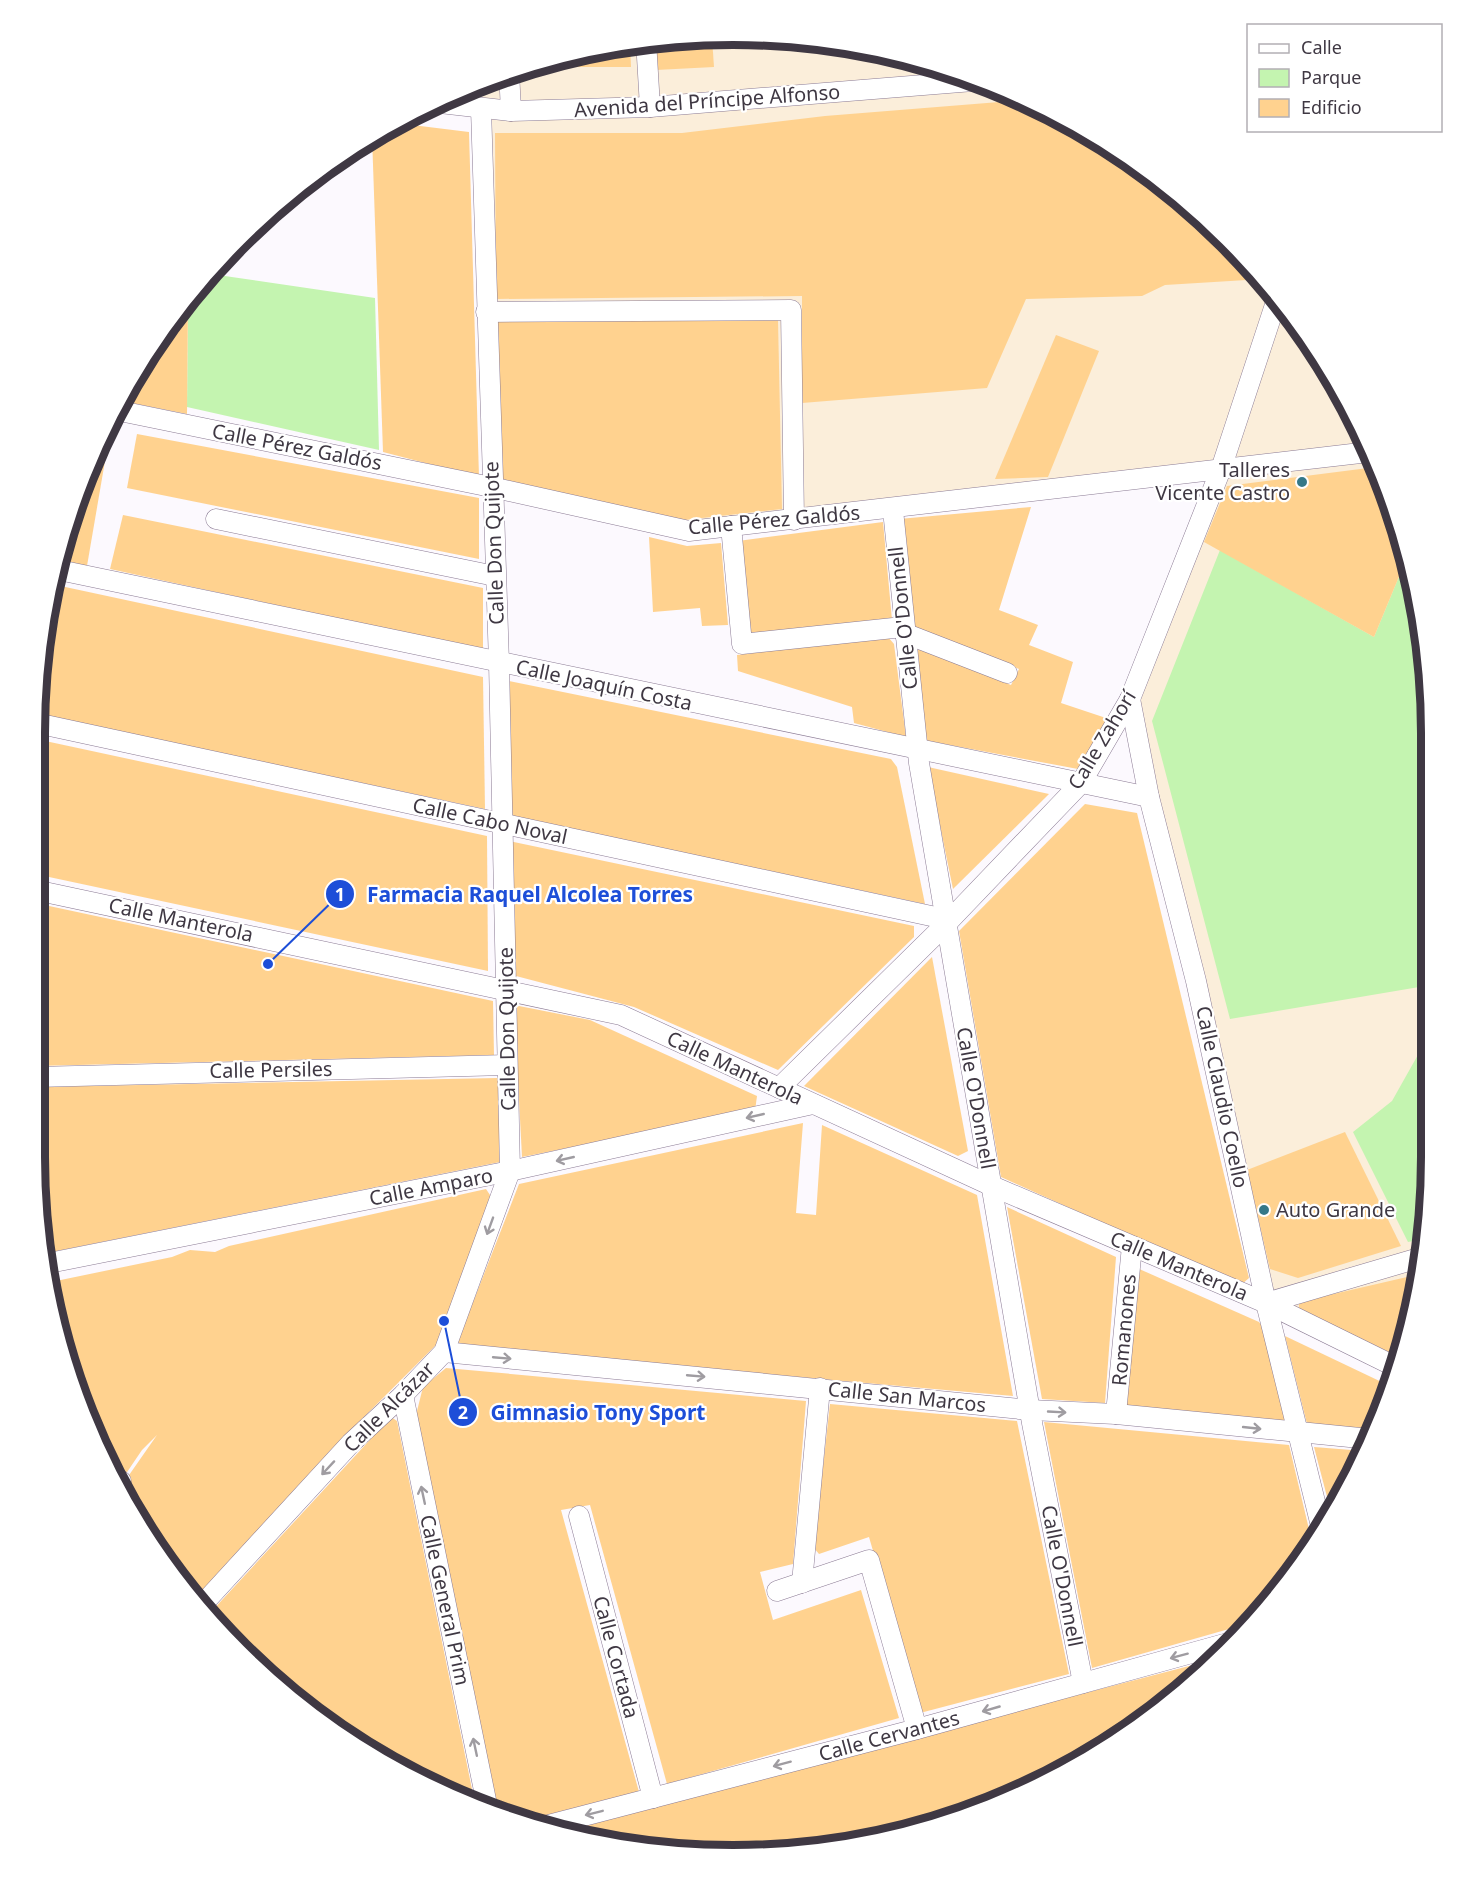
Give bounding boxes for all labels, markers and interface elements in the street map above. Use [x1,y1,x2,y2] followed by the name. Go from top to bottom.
[1247,24,1442,132] legend
[1301,35,1342,59] text: Calle
[1301,65,1361,89] text: Parque
[573,78,841,123] street label: Avenida del Príncipe Alfonso
[1301,95,1362,119] text: Edificio
[210,417,384,476] street label: Calle Pérez Galdós
[1155,456,1290,506] place label: Talleres Vicente Castro
[477,461,510,625] street label: Calle Don Quijote
[1295,475,1309,489] marker: Talleres Vicente Castro
[687,499,861,540] street label: Calle Pérez Galdós
[882,545,923,691] street label: Calle O'Donnell
[513,653,695,716] street label: Calle Joaquín Costa
[1061,684,1142,794] street label: Calle Zahorí
[410,791,570,850] street label: Calle Cabo Noval
[325,875,705,914] callout: Farmacia Raquel Alcolea Torres
[367,880,693,908] text: Farmacia Raquel Alcolea Torres
[335,882,345,906] text: 1
[106,891,256,948] street label: Calle Manterola
[492,947,521,1111] street label: Calle Don Quijote
[1190,1003,1255,1190] street label: Calle Claudio Coello
[663,1024,808,1111] street label: Calle Manterola
[951,1025,1002,1171] street label: Calle O'Donnell
[209,1055,333,1084] street label: Calle Persiles
[746,1111,765,1123] one-way arrow
[556,1153,575,1165] one-way arrow
[367,1161,495,1212] street label: Calle Amparo
[1276,1196,1395,1223] place label: Auto Grande
[1257,1203,1271,1217] marker: Auto Grande
[483,1216,494,1235] one-way arrow
[1106,1224,1252,1307] street label: Calle Manterola
[1105,1273,1142,1387] street label: Romanones
[492,1353,511,1364] one-way arrow
[337,1355,440,1458] street label: Calle Alcázar
[686,1371,706,1382] one-way arrow
[827,1375,987,1418] street label: Calle San Marcos
[448,1393,717,1432] callout: Gimnasio Tony Sport
[491,1398,705,1426] text: Gimnasio Tony Sport
[458,1400,468,1424] text: 2
[1047,1406,1067,1417] one-way arrow
[1241,1423,1261,1434] one-way arrow
[321,1460,335,1475] one-way arrow
[417,1485,428,1505] one-way arrow
[1036,1503,1089,1649] street label: Calle O'Donnell
[414,1512,477,1688] street label: Calle General Prim
[587,1593,646,1721] street label: Calle Cortada
[1170,1651,1189,1663] one-way arrow
[982,1703,1001,1715] one-way arrow
[816,1704,962,1767] street label: Calle Cervantes
[469,1738,481,1757] one-way arrow
[773,1759,792,1771] one-way arrow
[584,1808,603,1820] one-way arrow

